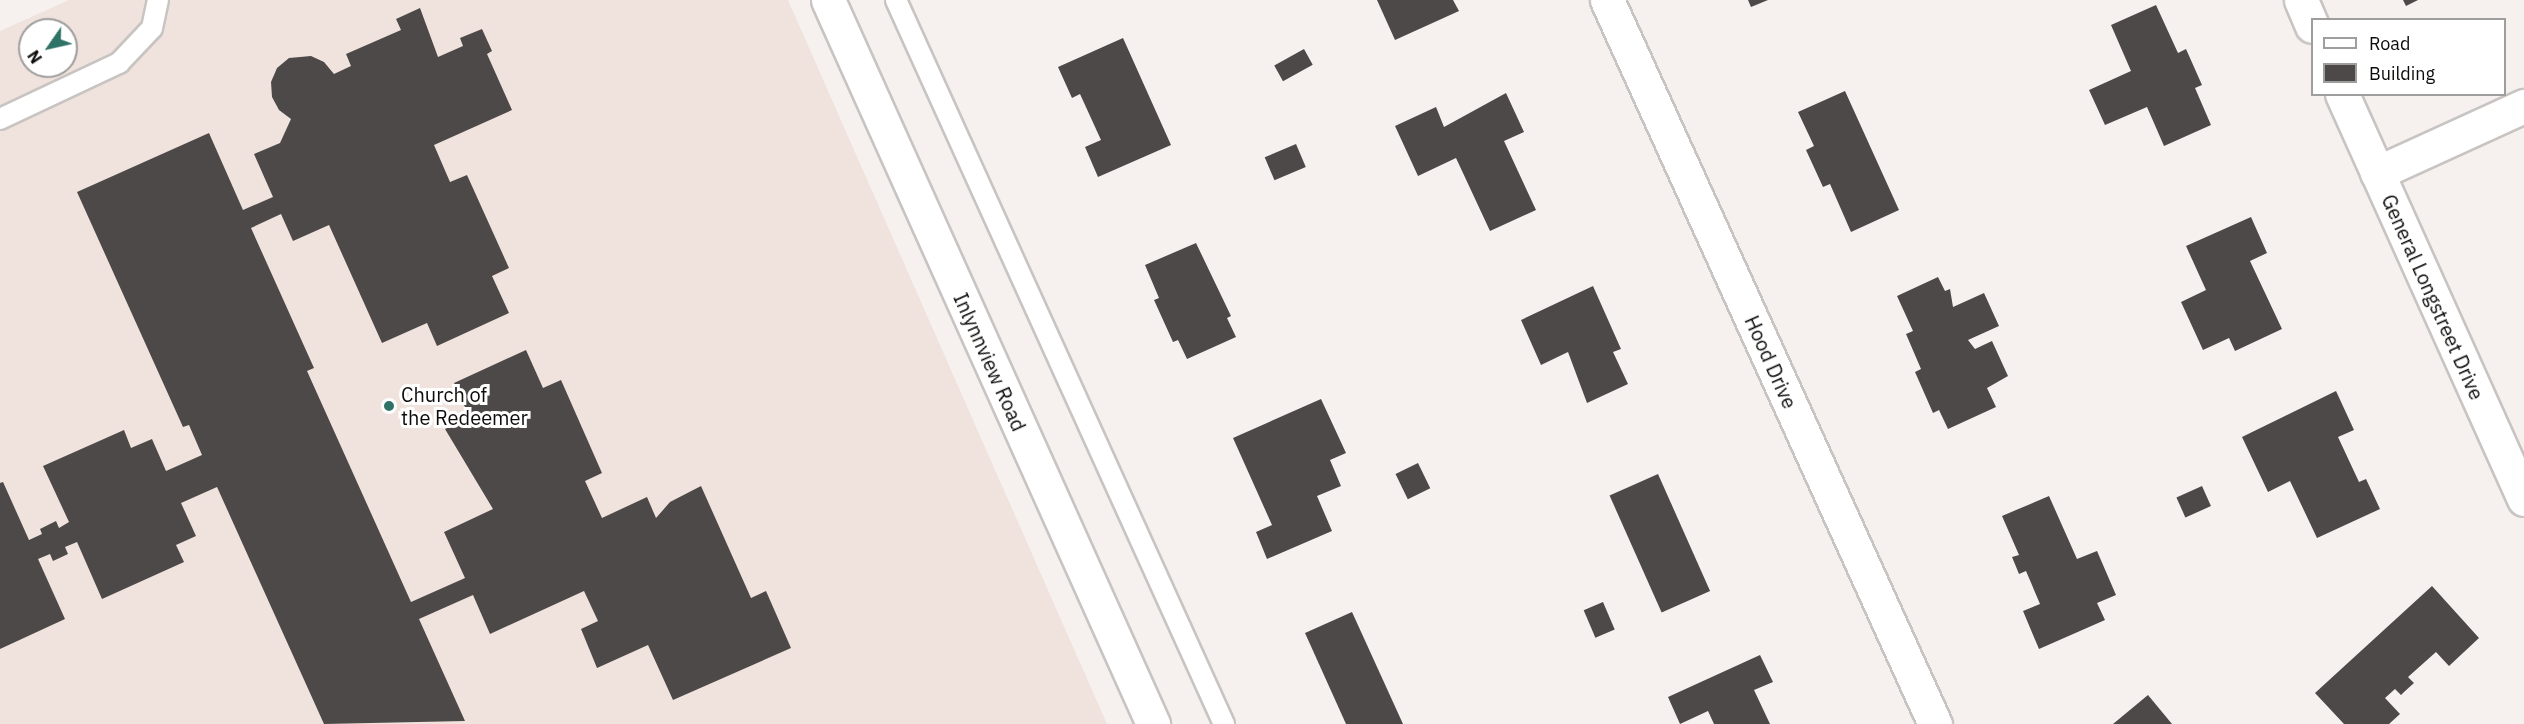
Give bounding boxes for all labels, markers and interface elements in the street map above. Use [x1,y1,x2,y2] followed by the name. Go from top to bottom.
[18,18,78,78] north arrow
[2311,18,2506,96] legend
[2369,32,2410,55] text: Road
[23,47,46,67] text: N
[2369,62,2435,85] text: Building
[2377,191,2489,403] street label: General Longstreet Drive
[949,289,1031,435] street label: Inlynnview Road
[1740,312,1802,412] street label: Hood Drive
[401,382,528,429] place label: Church of the Redeemer
[382,399,396,413] marker: Church of the Redeemer

